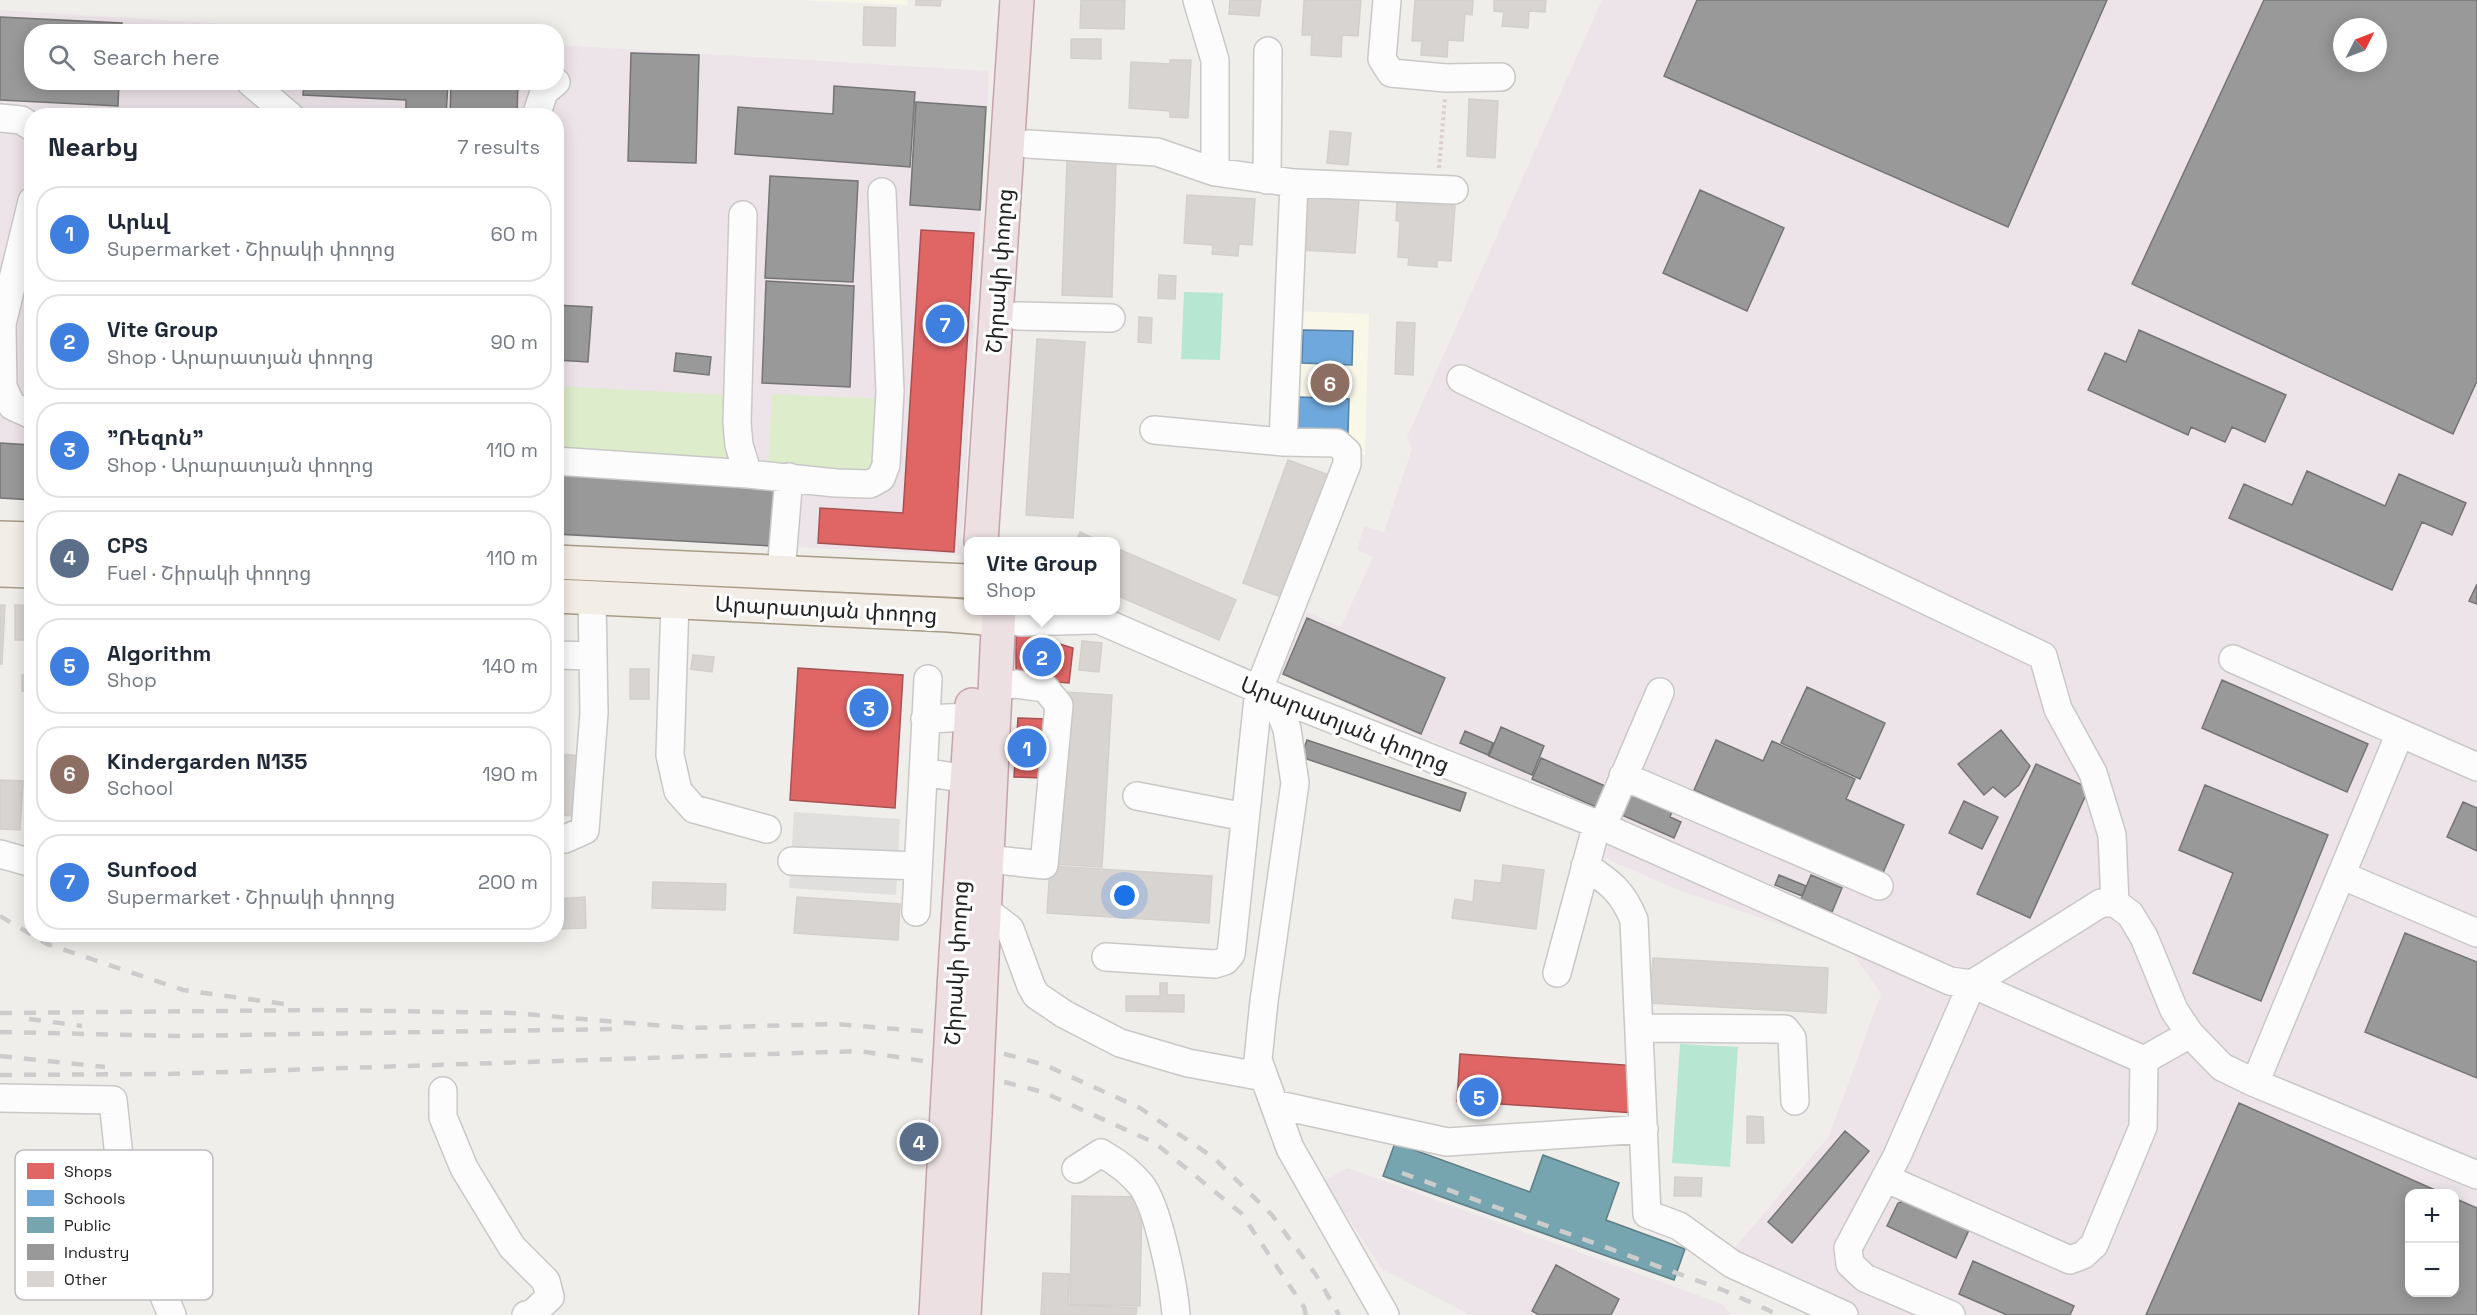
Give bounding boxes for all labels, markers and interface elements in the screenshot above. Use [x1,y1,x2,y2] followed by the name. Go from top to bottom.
[2333,18,2387,72] north arrow
[24,24,564,90] search box
[45,41,78,74] icon: search
[93,43,220,71] text: Search here
[48,130,138,164] text: Nearby
[457,134,540,160] text: 7 results
[979,188,1019,354] street label: Շիրակի փողոց
[107,207,169,235] text: Արևվ
[65,221,74,247] text: 1
[491,221,538,247] text: 60 m
[107,236,395,262] text: Supermarket · Շիրակի փողոց
[926,302,964,346] pin: 7
[107,315,218,343] text: Vite Group
[64,329,75,355] text: 2
[491,329,538,355] text: 90 m
[107,344,373,370] text: Shop · Արարատյան փողոց
[1310,360,1350,406] pin: 6
[107,423,204,451] text: "Ռեզոն"
[63,437,76,463] text: 3
[486,437,538,463] text: 110 m
[107,452,373,478] text: Shop · Արարատյան փողոց
[107,531,148,559] text: CPS
[964,537,1120,615] popup
[63,545,76,571] text: 4
[486,545,538,571] text: 110 m
[986,549,1098,577] text: Vite Group
[107,560,311,586] text: Fuel · Շիրակի փողոց
[986,577,1036,603] text: Shop
[714,589,938,629] street label: Արարատյան փողոց
[1022,634,1062,680] pin: 2
[107,639,211,667] text: Algorithm
[64,653,76,679] text: 5
[482,653,538,679] text: 140 m
[107,667,157,693] text: Shop
[1236,669,1454,779] street label: Արարատյան փողոց
[850,686,888,730] pin: 3
[1008,726,1046,771] pin: 1
[107,747,307,775] text: Kindergarden N135
[63,761,76,787] text: 6
[482,761,538,787] text: 190 m
[107,775,173,801] text: School
[107,855,197,883] text: Sunfood
[64,869,75,895] text: 7
[478,869,538,895] text: 200 m
[938,880,974,1046] street label: Շիրակի փողոց
[1110,881,1139,910] your location
[107,884,395,910] text: Supermarket · Շիրակի փողոց
[1460,1074,1498,1120] pin: 5
[900,1120,938,1164] pin: 4
[15,1150,213,1300] legend
[64,1161,112,1182] text: Shops
[64,1188,125,1209] text: Schools
[2405,1189,2459,1297] map controls
[2405,1189,2459,1243] button: +
[64,1215,111,1236] text: Public
[64,1242,129,1263] text: Industry
[2405,1243,2459,1297] button: −
[64,1269,107,1290] text: Other

